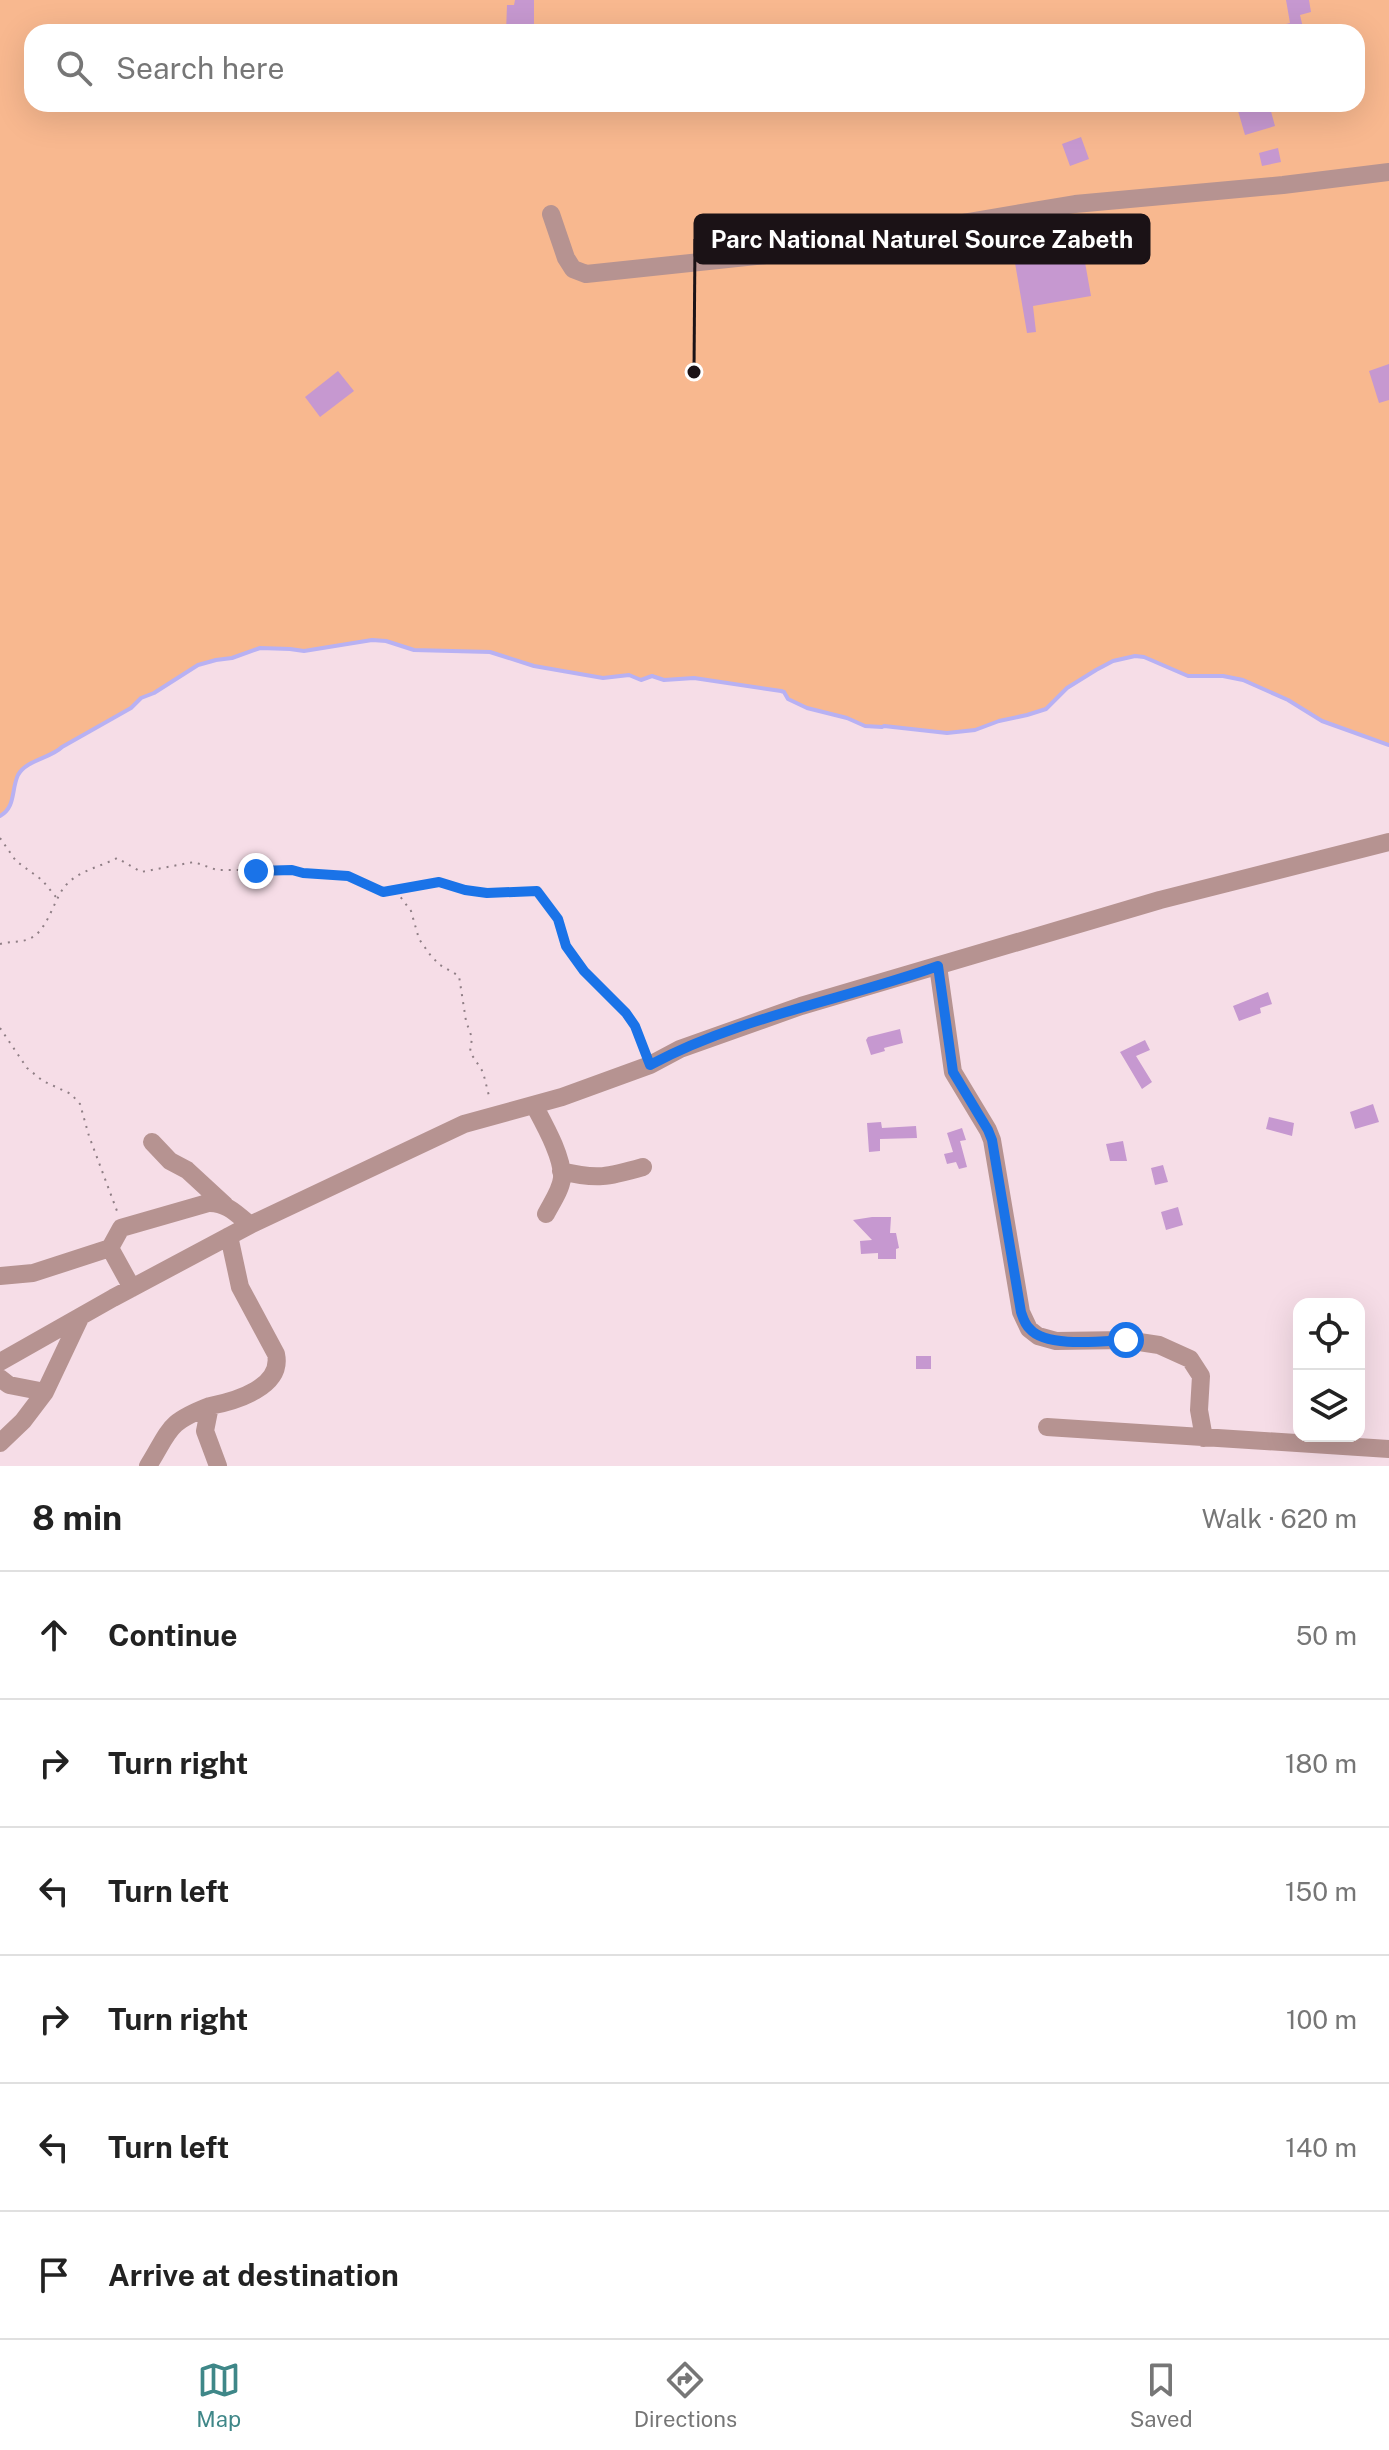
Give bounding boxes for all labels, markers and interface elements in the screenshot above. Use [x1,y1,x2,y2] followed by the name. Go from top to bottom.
[24,24,1365,112] search box
[52,46,96,90] icon: search
[116,50,284,86] text: Search here
[695,215,1149,263] callout: Parc National Naturel Source Zabeth
[711,225,1133,253] text: Parc National Naturel Source Zabeth
[238,853,274,889] route end
[1293,1298,1365,1442] map controls
[1293,1298,1365,1370] button: locate
[1108,1322,1144,1358] route start
[1293,1370,1365,1442] button: layers
[32,1498,122,1538] text: 8 min
[1202,1503,1357,1534] text: Walk · 620 m
[32,1613,76,1657] icon: ahead
[108,1617,238,1653] text: Continue
[1296,1620,1357,1651] text: 50 m
[32,1741,76,1785] icon: right
[108,1745,248,1781] text: Turn right
[1285,1748,1357,1779] text: 180 m
[32,1869,76,1913] icon: left
[108,1873,229,1909] text: Turn left
[1285,1876,1357,1907] text: 150 m
[32,1997,76,2041] icon: right
[108,2001,248,2037] text: Turn right
[1286,2004,1357,2035] text: 100 m
[32,2125,76,2169] icon: left
[108,2129,229,2165] text: Turn left
[1285,2132,1357,2163] text: 140 m
[32,2253,76,2297] icon: arrive
[108,2257,399,2293] text: Arrive at destination
[196,2358,241,2432] tab: Map
[634,2358,737,2432] tab: Directions
[1130,2358,1193,2432] tab: Saved

